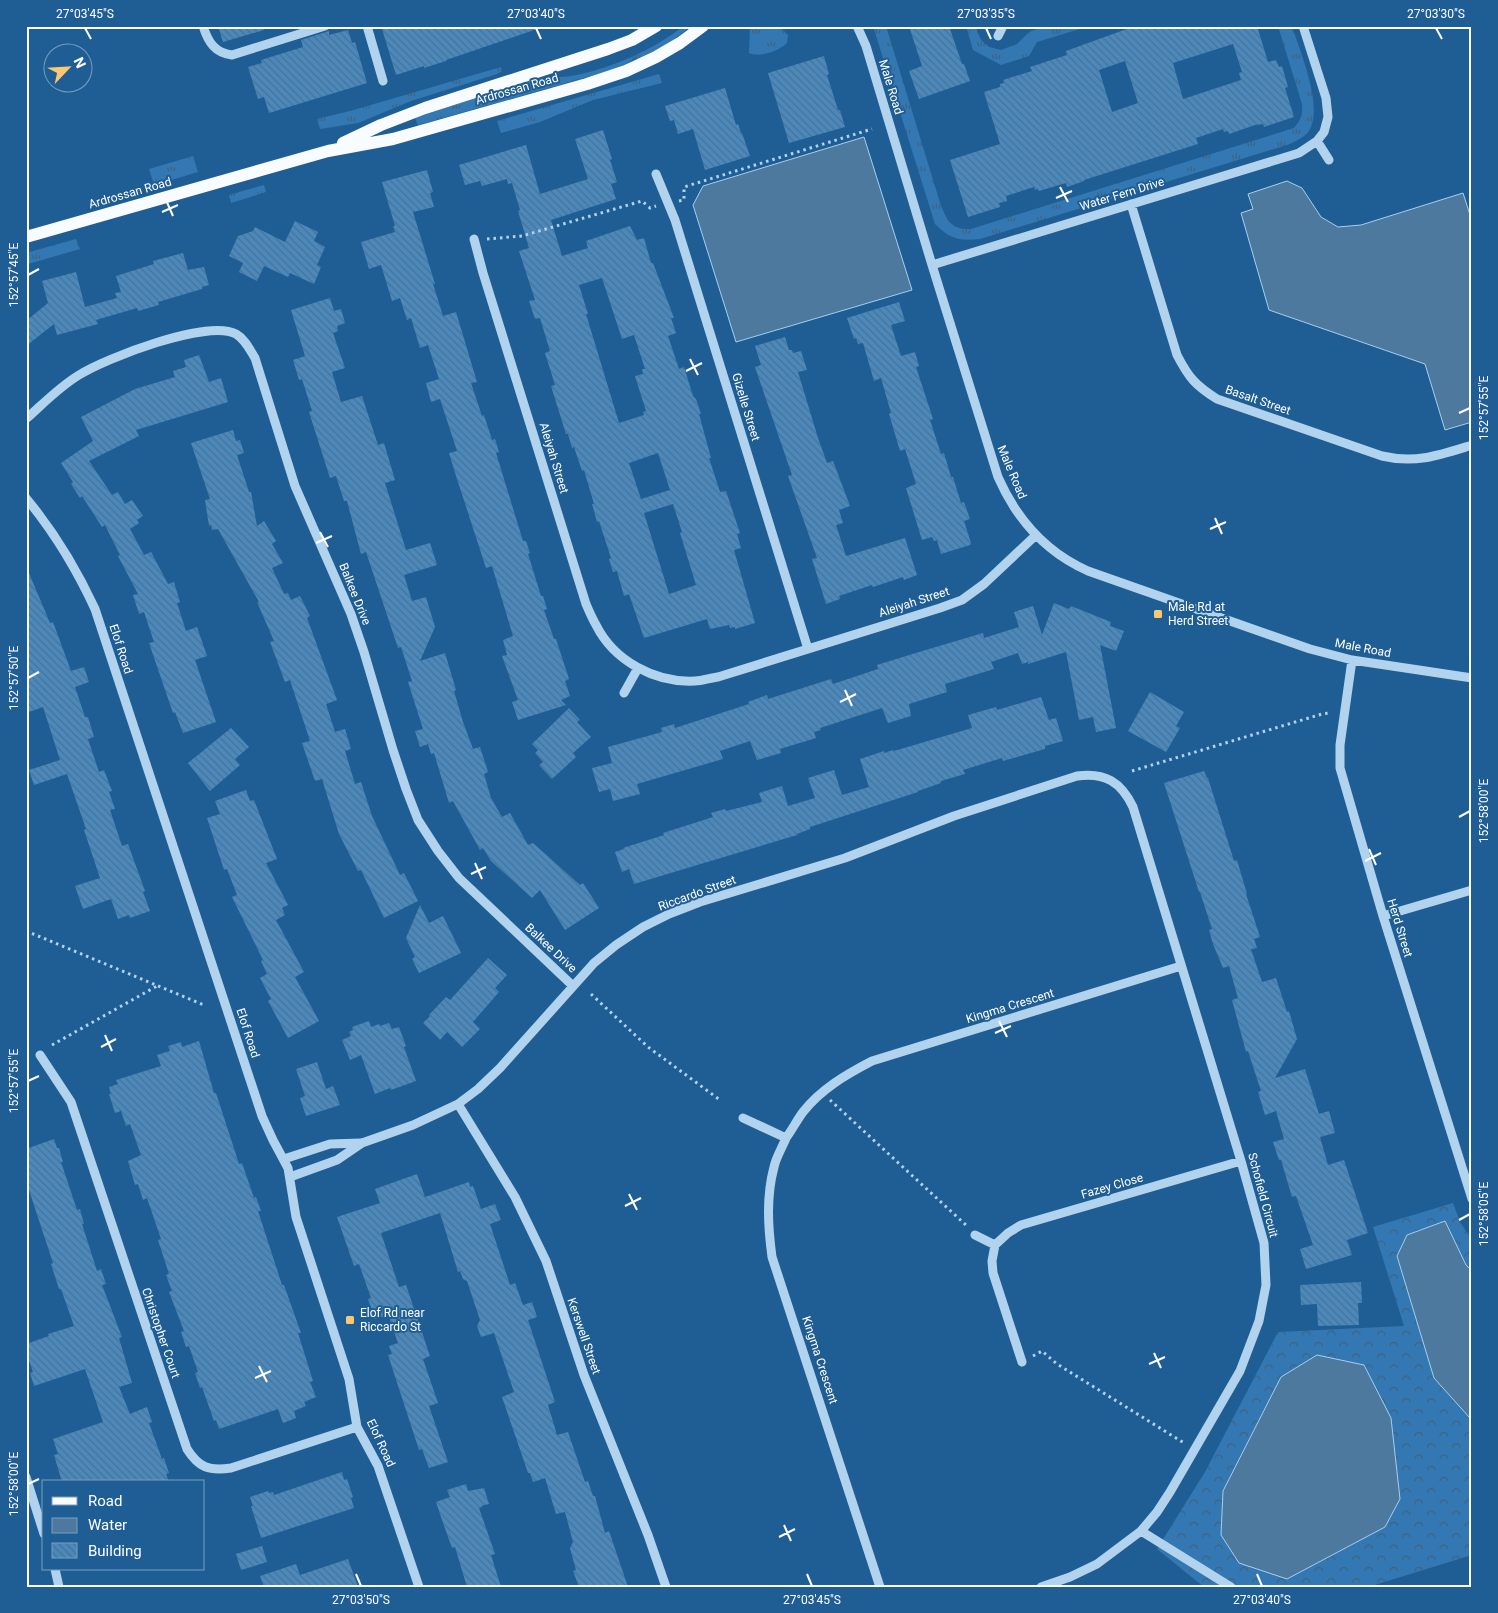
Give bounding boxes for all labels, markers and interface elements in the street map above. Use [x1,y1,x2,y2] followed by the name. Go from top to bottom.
[56,7,114,21] text: 27°03'45"S
[507,7,565,21] text: 27°03'40"S
[957,7,1015,21] text: 27°03'35"S
[1407,7,1465,21] text: 27°03'30"S
[42,42,92,92] north arrow
[70,55,89,70] text: N
[876,58,906,116] street label: Male Road
[474,71,560,107] street label: Ardrossan Road
[1078,174,1166,214] street label: Water Fern Drive
[87,175,173,211] street label: Ardrossan Road
[7,243,21,307] text: 152°57'45"E
[729,371,763,443] street label: Gizelle Street
[1477,376,1491,440] text: 152°57'55"E
[1223,382,1293,418] street label: Basalt Street
[537,421,571,495] street label: Aleiyah Street
[994,443,1030,501] street label: Male Road
[336,561,374,627] street label: Balkee Drive
[877,584,951,620] street label: Aleiyah Street
[1168,600,1228,628] place label: Male Rd at Herd Street
[1152,608,1164,620] marker: Male Rd at Herd Street
[106,622,136,676] street label: Elof Road
[1334,636,1392,660] street label: Male Road
[7,646,21,710] text: 152°57'50"E
[1477,779,1491,843] text: 152°58'00"E
[656,872,738,914] street label: Riccardo Street
[1384,897,1416,959] street label: Herd Street
[522,921,580,975] street label: Balkee Drive
[964,986,1056,1026] street label: Kingma Crescent
[233,1006,263,1060] street label: Elof Road
[7,1049,21,1113] text: 152°57'55"E
[1245,1151,1281,1239] street label: Schofield Circuit
[1079,1170,1145,1202] street label: Fazey Close
[1477,1182,1491,1246] text: 152°58'05"E
[139,1286,183,1380] street label: Christopher Court
[564,1296,604,1376] street label: Kerswell Street
[360,1306,424,1334] place label: Elof Rd near Riccardo St
[344,1314,356,1326] marker: Elof Rd near Riccardo St
[799,1314,841,1406] street label: Kingma Crescent
[364,1417,398,1469] street label: Elof Road
[7,1452,21,1516] text: 152°58'00"E
[42,1480,205,1570] legend
[88,1492,122,1510] text: Road
[88,1516,127,1534] text: Water
[88,1542,142,1560] text: Building
[332,1593,390,1607] text: 27°03'50"S
[783,1593,841,1607] text: 27°03'45"S
[1233,1593,1291,1607] text: 27°03'40"S

